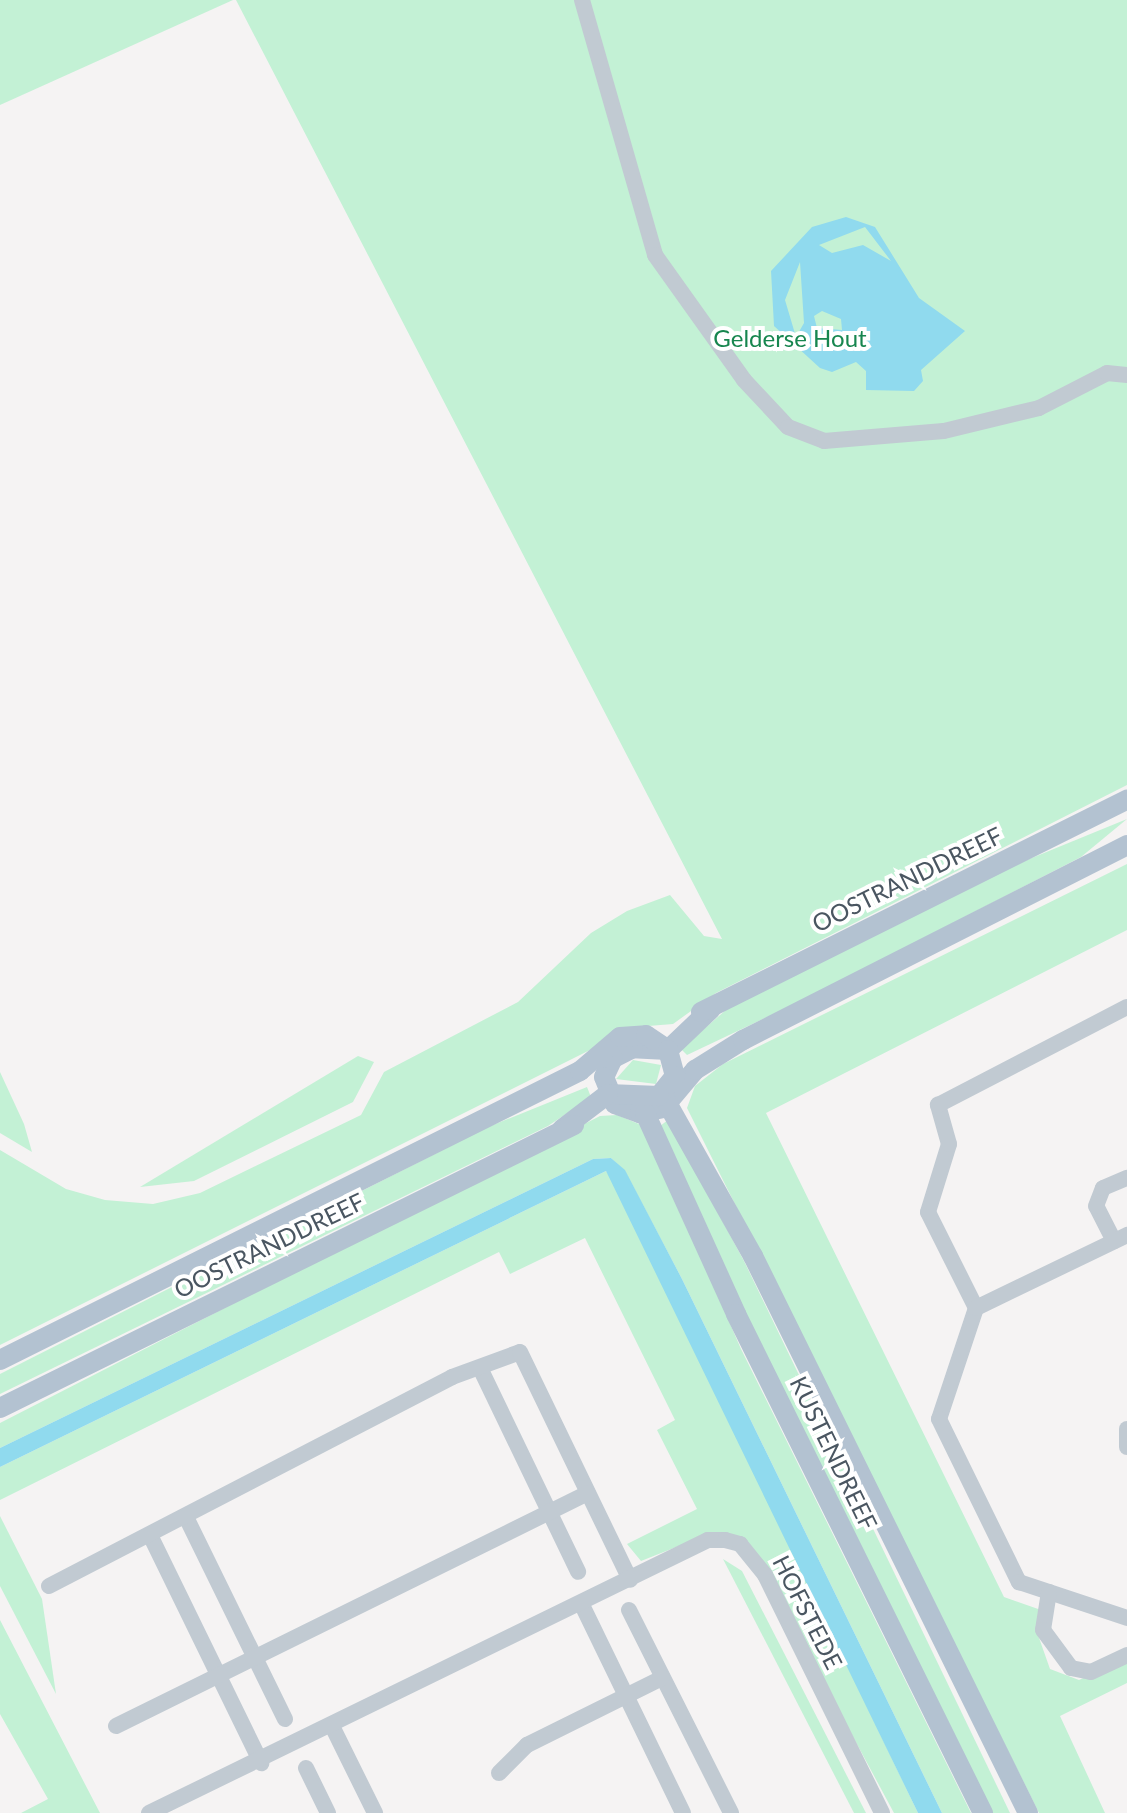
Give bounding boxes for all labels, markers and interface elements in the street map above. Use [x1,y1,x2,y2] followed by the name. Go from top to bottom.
[713,324,867,352] park label: Gelderse Hout
[807,820,1007,938] street label: OOSTRANDDREEF
[169,1186,369,1304] street label: OOSTRANDDREEF
[784,1371,884,1535] street label: KUSTENDREEF
[767,1550,849,1674] street label: HOFSTEDE

